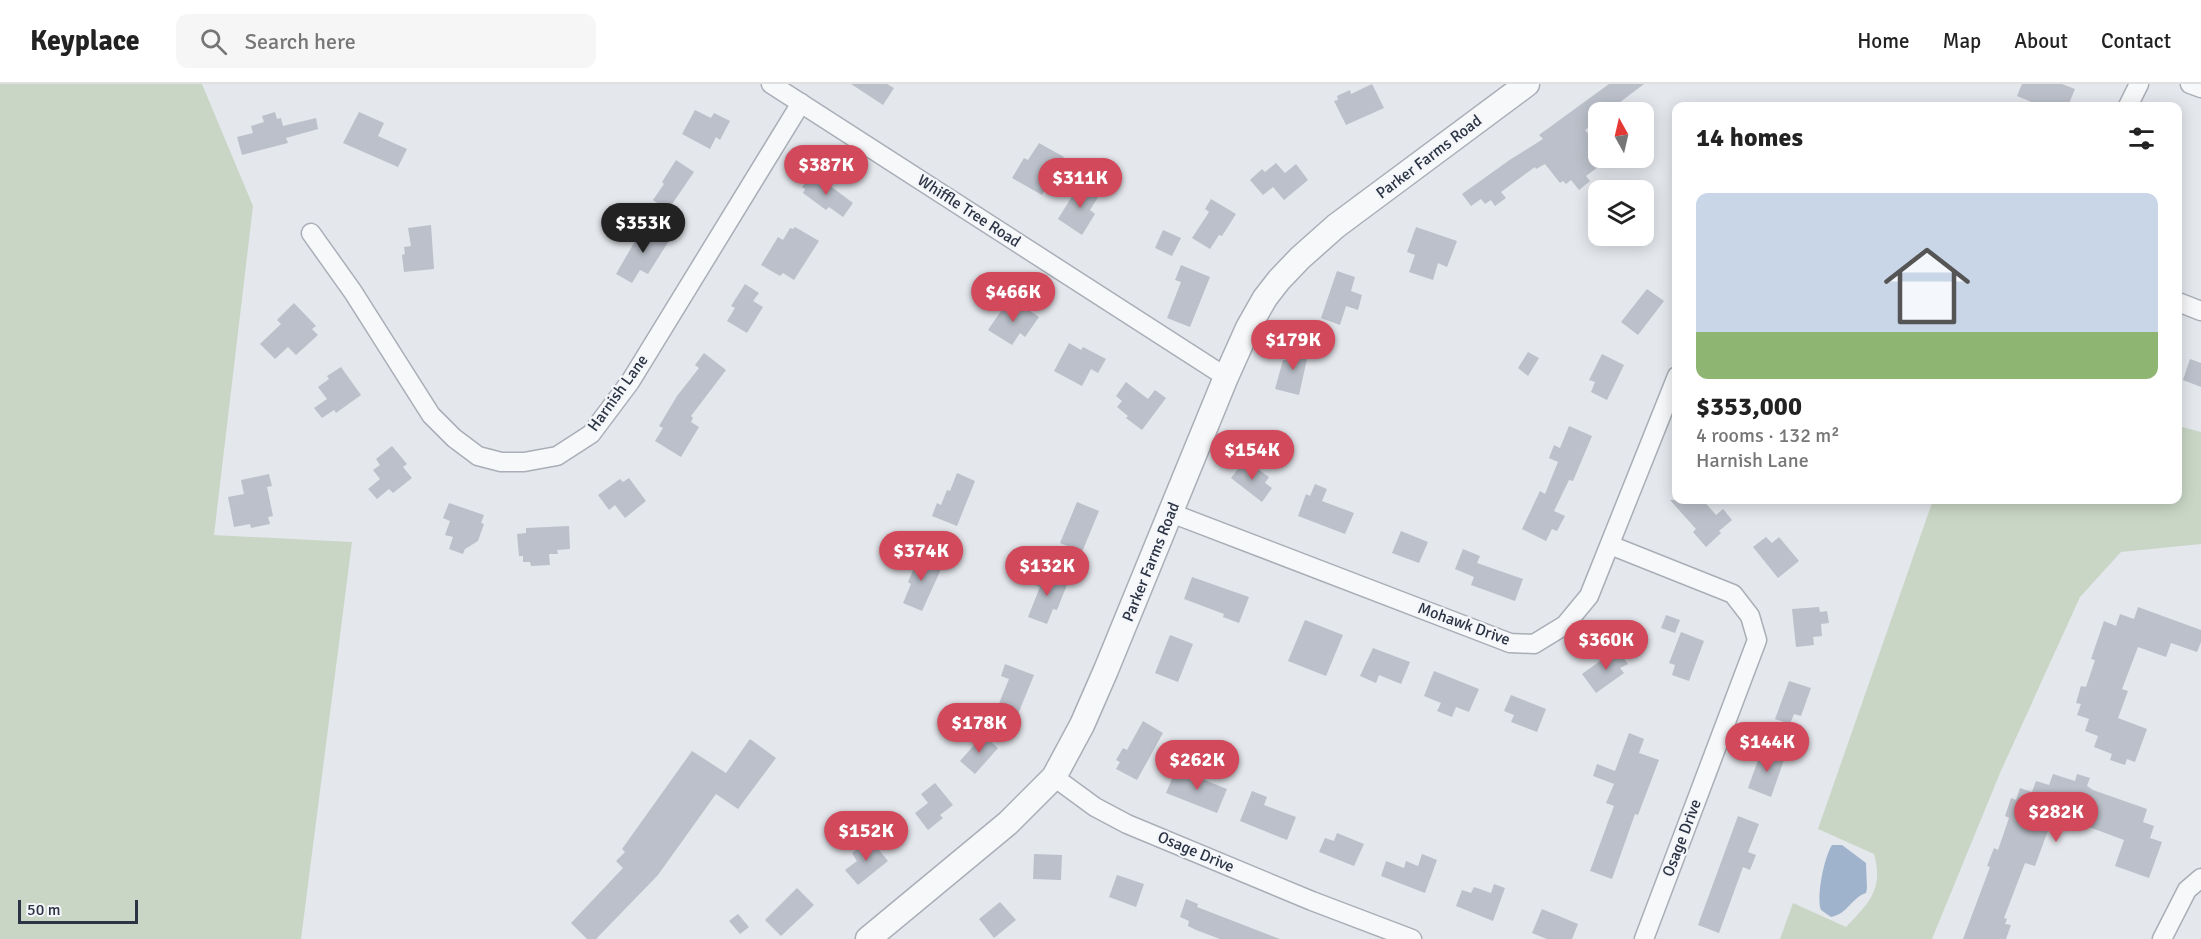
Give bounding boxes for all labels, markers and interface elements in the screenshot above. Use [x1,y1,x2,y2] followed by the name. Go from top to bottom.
[176,14,596,68] search box
[30,24,140,58] text: Keyplace
[197,25,230,58] icon: search
[245,28,356,55] text: Search here
[1857,28,1910,54] text: Home
[1943,28,1981,54] text: Map
[2014,28,2068,54] text: About
[2101,28,2171,54] text: Contact
[1588,102,1654,168] north arrow
[1588,102,1654,246] map controls
[1372,111,1486,203] street label: Parker Farms Road
[1696,122,1803,154] text: 14 homes
[2125,122,2158,155] icon: filters
[784,145,868,196] pin: $387K
[798,152,854,177] text: $387K
[1038,158,1122,209] pin: $311K
[1052,165,1108,190] text: $311K
[914,170,1024,252] street label: Whiffle Tree Road
[1588,180,1654,246] button: layers
[601,203,685,254] pin: $353K
[615,210,671,235] text: $353K
[1873,232,1981,340] icon: home
[971,272,1055,323] pin: $466K
[985,279,1041,304] text: $466K
[1251,320,1335,371] pin: $179K
[1265,327,1321,352] text: $179K
[583,351,653,435] street label: Harnish Lane
[1696,391,1802,423] text: $353,000
[1696,423,1840,448] text: 4 rooms · 132 m²
[1210,430,1294,481] pin: $154K
[1224,437,1280,462] text: $154K
[1696,448,1809,473] text: Harnish Lane
[1118,499,1184,625] street label: Parker Farms Road
[879,531,963,582] pin: $374K
[893,538,949,563] text: $374K
[1005,546,1089,597] pin: $132K
[1019,553,1075,578] text: $132K
[1415,598,1513,650] street label: Mohawk Drive
[1564,620,1648,671] pin: $360K
[1578,627,1634,652] text: $360K
[937,703,1021,754] pin: $178K
[951,710,1007,735] text: $178K
[1725,722,1809,773] pin: $144K
[1739,729,1795,754] text: $144K
[1155,740,1239,791] pin: $262K
[1169,747,1225,772] text: $262K
[2014,792,2098,843] pin: $282K
[1658,796,1706,880] street label: Osage Drive
[2028,799,2084,824] text: $282K
[824,811,908,862] pin: $152K
[838,818,894,843] text: $152K
[1155,827,1237,877] street label: Osage Drive
[18,897,138,924] scale bar
[27,900,61,920] text: 50 m

